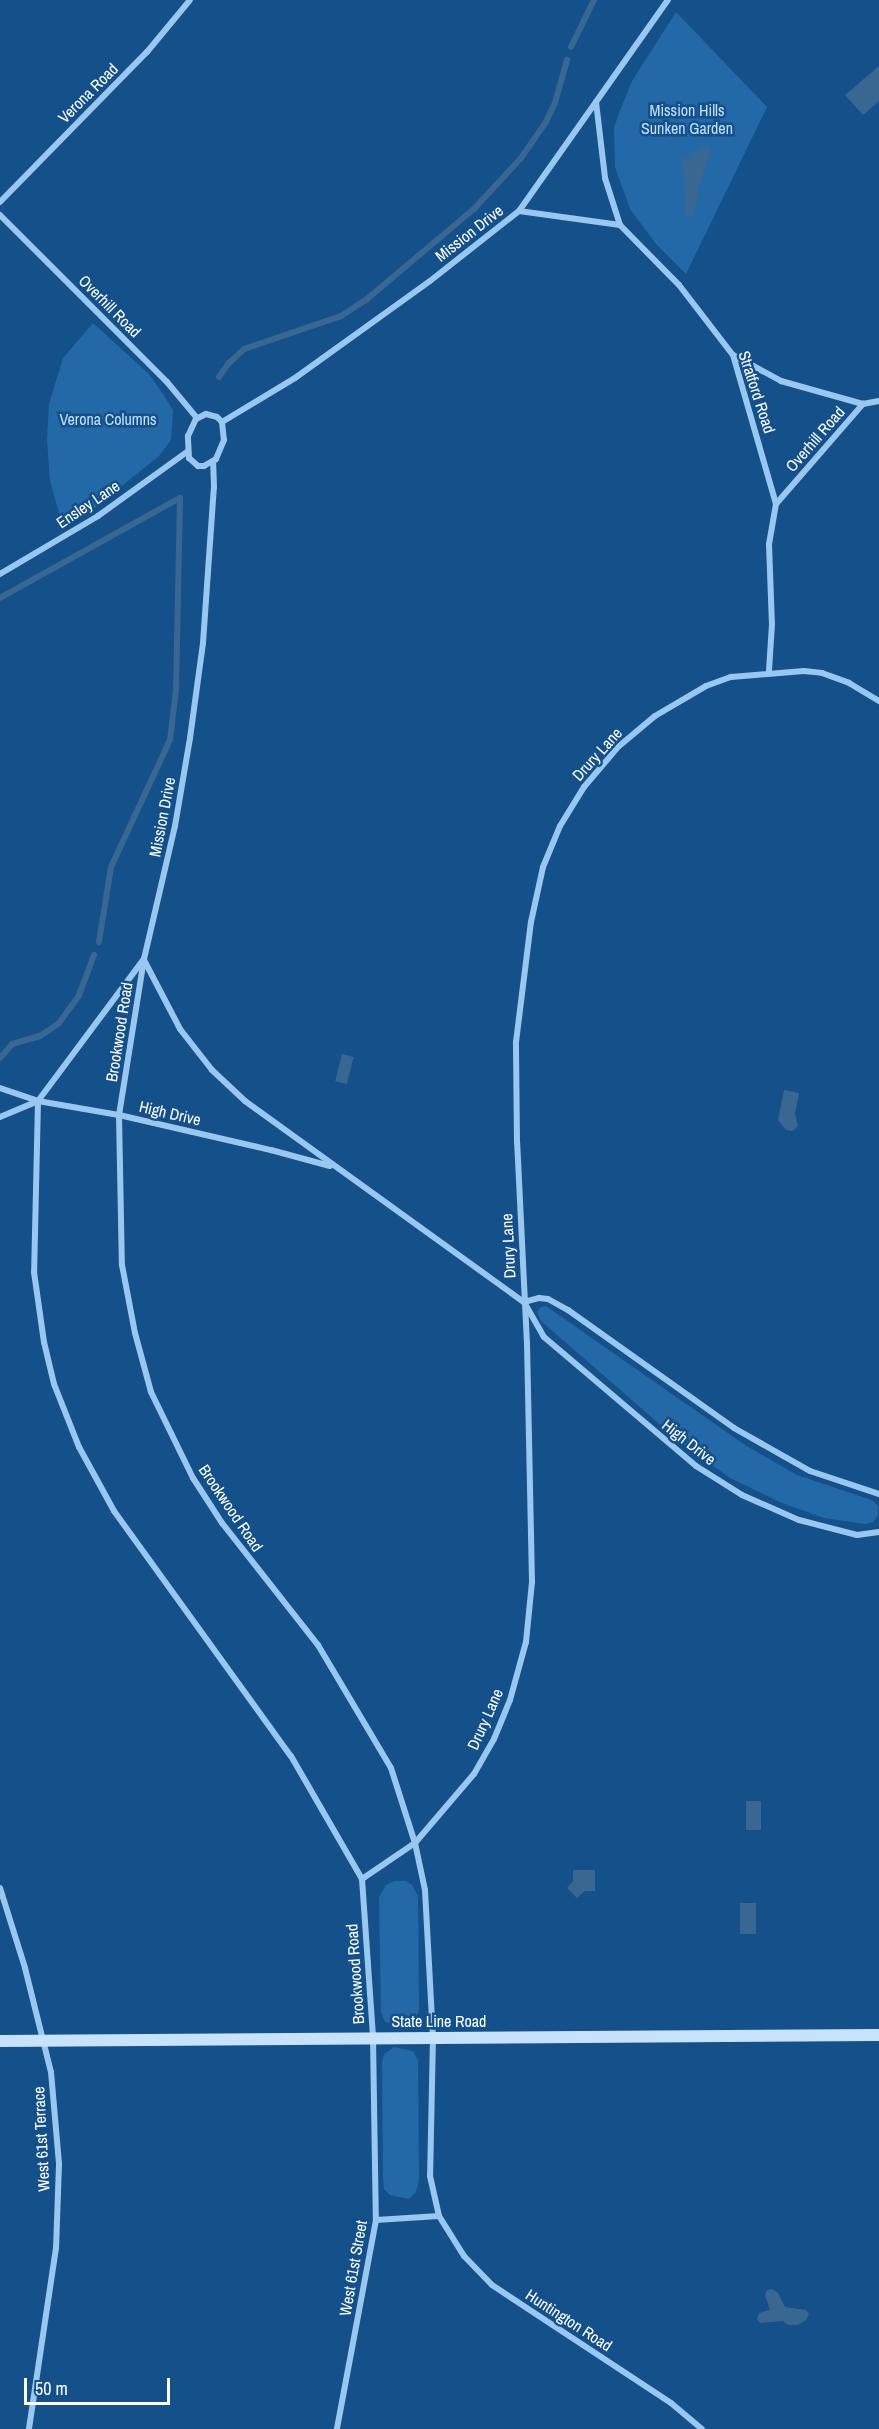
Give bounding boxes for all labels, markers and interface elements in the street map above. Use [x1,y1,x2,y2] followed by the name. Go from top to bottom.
[54,59,122,127] street label: Verona Road
[641,100,733,138] park label: Mission Hills Sunken Garden
[431,201,507,265] street label: Mission Drive
[75,271,145,341] street label: Overhill Road
[735,348,779,436] street label: Stratford Road
[781,402,849,476] street label: Overhill Road
[60,409,156,429] park label: Verona Columns
[53,476,123,532] street label: Ensley Lane
[568,723,626,785] street label: Drury Lane
[145,775,179,859] street label: Mission Drive
[102,981,136,1083] street label: Brookwood Road
[137,1097,203,1129] street label: High Drive
[497,1213,519,1279] street label: Drury Lane
[658,1415,720,1469] street label: High Drive
[195,1461,267,1555] street label: Brookwood Road
[463,1685,507,1753] street label: Drury Lane
[342,1923,368,2025] street label: Brookwood Road
[392,2011,486,2031] street label: State Line Road
[29,2086,53,2192] street label: West 61st Terrace
[335,2219,371,2317] street label: West 61st Street
[522,2285,616,2355] street label: Huntington Road
[27,2366,172,2404] scale bar
[35,2376,68,2401] text: 50 m

